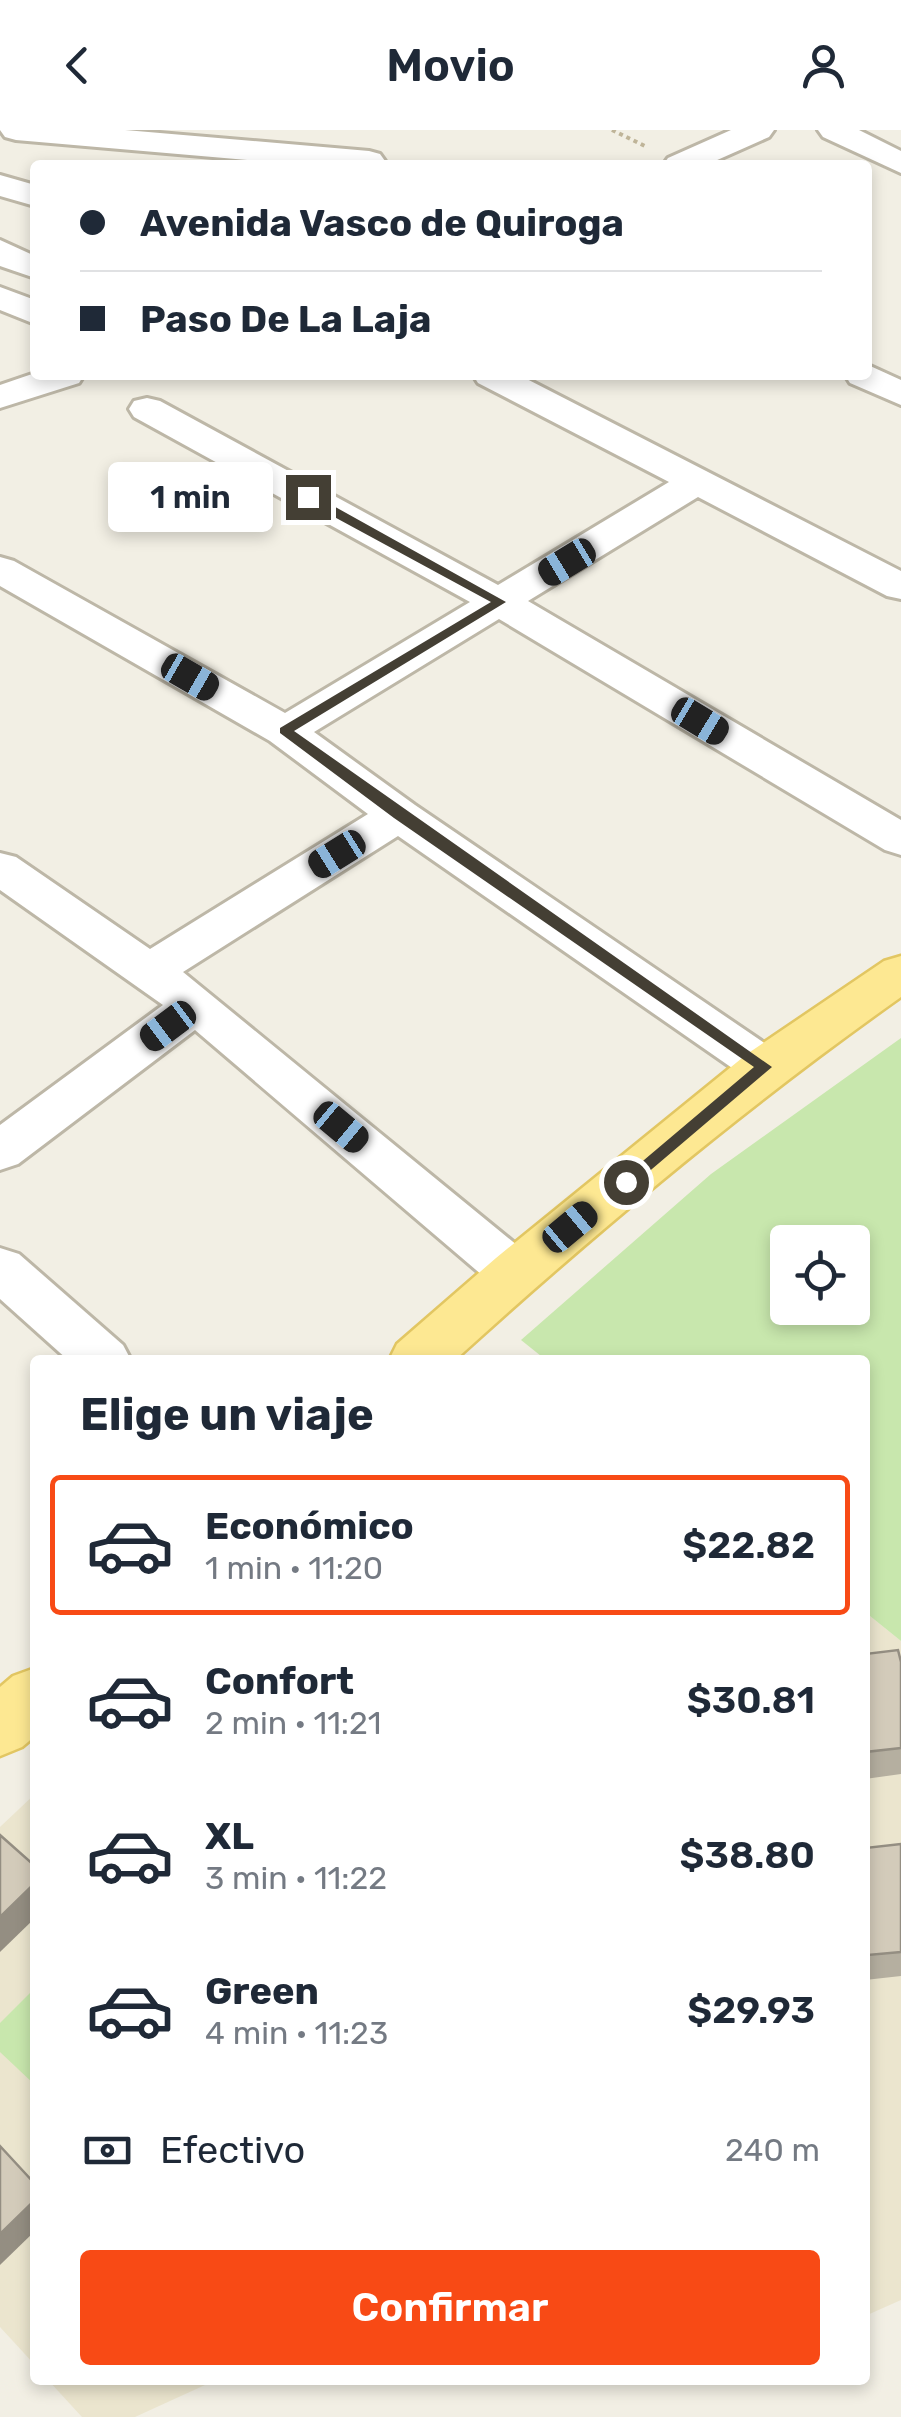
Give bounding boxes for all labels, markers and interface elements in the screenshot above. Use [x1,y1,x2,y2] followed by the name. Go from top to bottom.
[50,38,105,93] icon: back
[796,38,851,93] icon: person
[386,39,515,92] text: Movio
[140,200,624,246] text: Avenida Vasco de Quiroga
[140,296,431,342] text: Paso De La Laja
[108,462,273,532] callout: 1 min
[286,475,331,520] route end
[150,478,231,516] text: 1 min
[534,534,600,590] car
[157,649,223,705] car
[667,693,733,749] car
[304,825,370,883] car
[135,996,201,1056] car
[308,1096,374,1158] car
[604,1160,649,1205] route start
[537,1196,603,1258] car
[770,1225,870,1325] map controls
[770,1225,870,1325] button: locate
[80,1388,374,1441] text: Elige un viaje
[85,1500,175,1590] icon: car
[205,1503,414,1549] text: Económico
[682,1522,815,1568] text: $22.82
[205,1549,383,1587] text: 1 min · 11:20
[85,1655,175,1745] icon: car
[205,1658,354,1704] text: Confort
[687,1677,815,1723] text: $30.81
[205,1704,382,1742] text: 2 min · 11:21
[85,1810,175,1900] icon: car
[205,1813,254,1859] text: XL
[680,1832,815,1878] text: $38.80
[205,1859,387,1897] text: 3 min · 11:22
[85,1965,175,2055] icon: car
[205,1968,319,2014] text: Green
[687,1987,815,2033] text: $29.93
[205,2014,388,2052] text: 4 min · 11:23
[80,2123,135,2178] icon: cash
[160,2127,305,2173] text: Efectivo
[725,2131,820,2169] text: 240 m
[80,2250,820,2365] button: Confirmar

